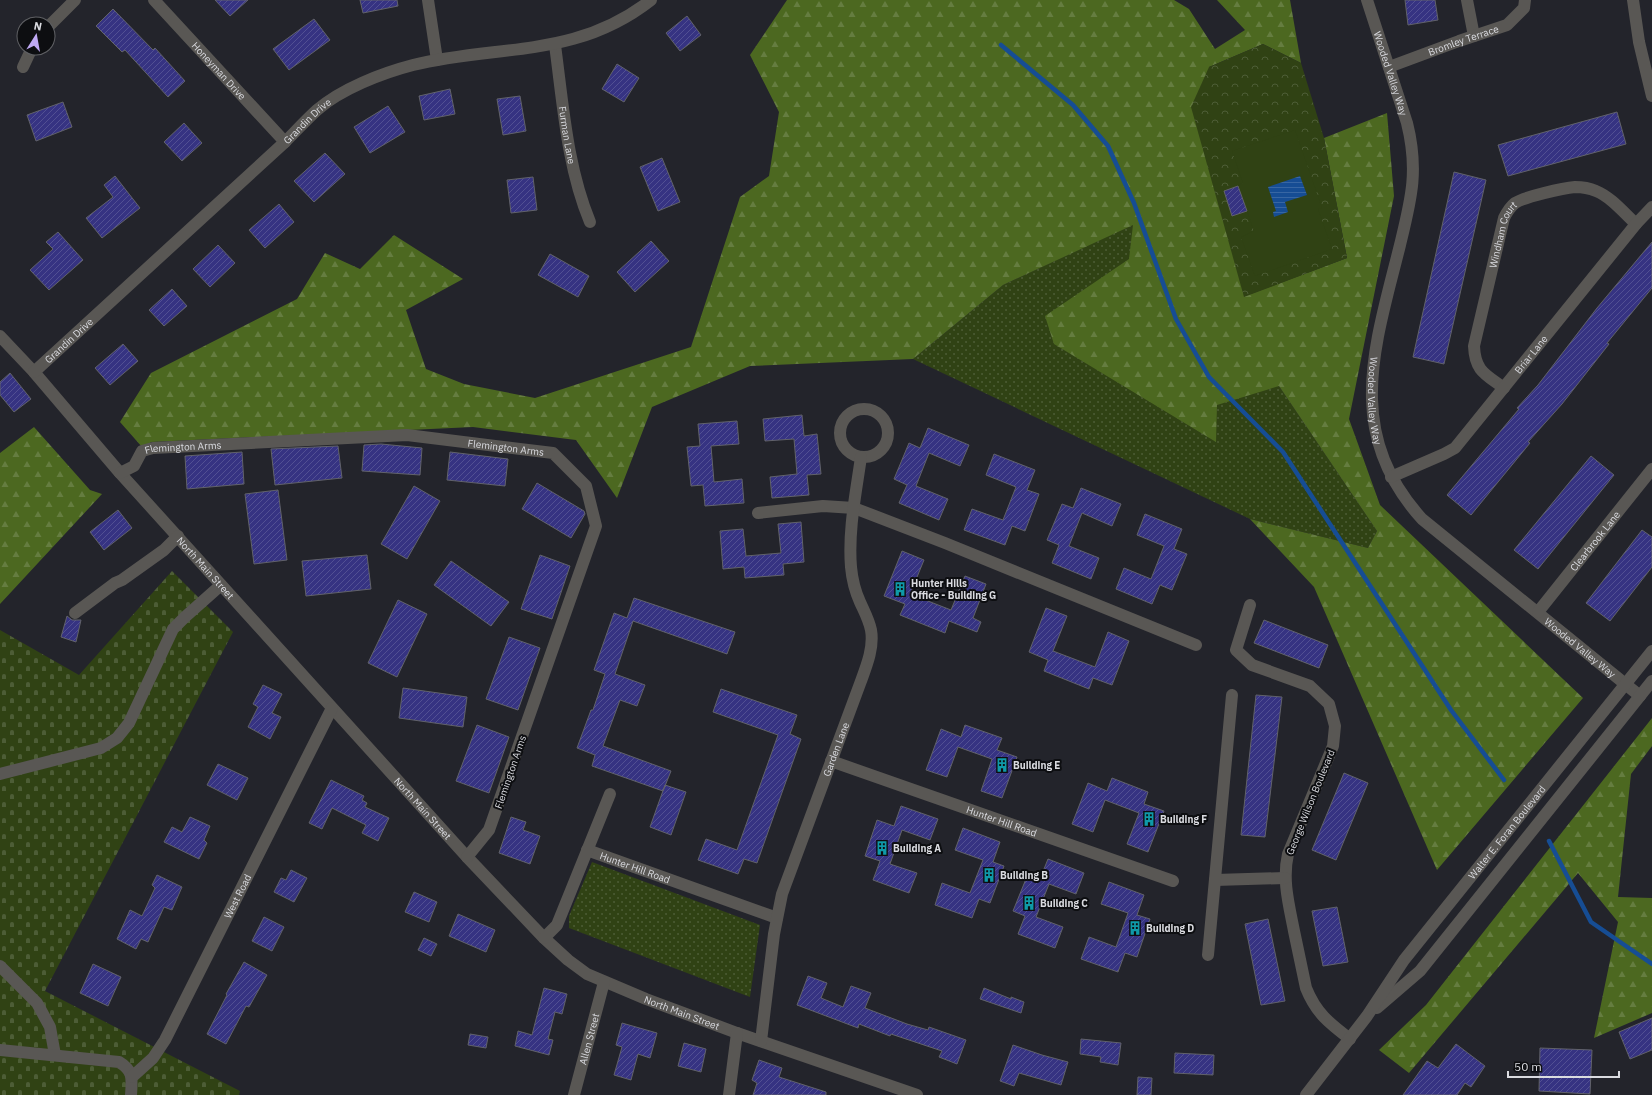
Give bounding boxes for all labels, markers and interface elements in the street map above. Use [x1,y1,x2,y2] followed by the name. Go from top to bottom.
[16,16,56,56] north arrow
[33,19,43,34] text: N
[1426,22,1501,59] street label: Bromley Terrace
[1371,30,1410,117] street label: Wooded Valley Way
[189,39,249,103] street label: Honeyman Drive
[281,95,334,147] street label: Grandin Drive
[556,106,578,166] street label: Furman Lane
[1487,198,1520,269] street label: Windham Court
[42,315,96,366] street label: Grandin Drive
[1512,332,1551,376] street label: Briar Lane
[1365,356,1384,446] street label: Wooded Valley Way
[467,437,545,459] street label: Flemington Arms
[143,439,222,457] street label: Flemington Arms
[1567,508,1623,574] street label: Clearbrook Lane
[174,534,237,602] street label: North Main Street
[911,577,996,602] place label: Hunter Hills Office - Building G
[892,581,908,597] building icon: Hunter Hills Office - Building G
[1542,615,1618,681] street label: Wooded Valley Way
[820,720,852,778] street label: Garden Lane
[492,734,529,811] street label: Flemington Arms
[1283,747,1338,857] street label: George Wilson Boulevard
[994,757,1010,773] building icon: Building E
[1013,759,1060,772] place label: Building E
[391,775,454,843] street label: North Main Street
[1466,783,1549,882] street label: Walter E. Foran Boulevard
[965,803,1039,840] street label: Hunter Hill Road
[1141,811,1157,827] building icon: Building F
[1160,813,1207,826] place label: Building F
[874,840,890,856] building icon: Building A
[893,842,941,855] place label: Building A
[598,849,672,886] street label: Hunter Hill Road
[981,867,997,883] building icon: Building B
[1000,869,1048,882] place label: Building B
[221,872,254,921] street label: West Road
[1021,895,1037,911] building icon: Building C
[1040,897,1088,910] place label: Building C
[1127,920,1143,936] building icon: Building D
[1146,922,1194,935] place label: Building D
[642,993,722,1033] street label: North Main Street
[576,1011,603,1066] street label: Allen Street
[1508,1053,1619,1079] scale bar
[1514,1059,1542,1074] text: 50 m

